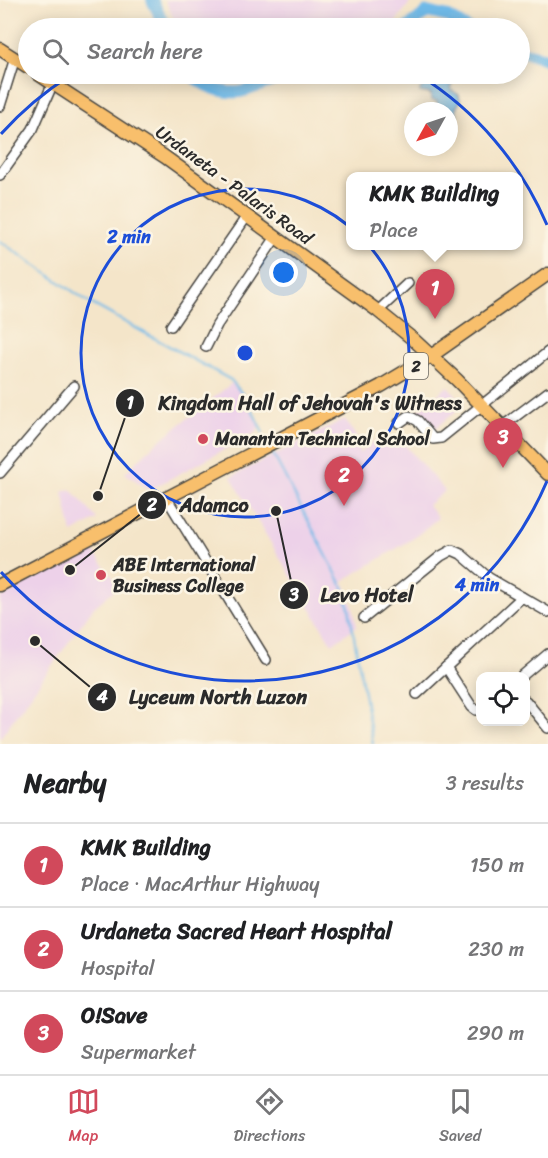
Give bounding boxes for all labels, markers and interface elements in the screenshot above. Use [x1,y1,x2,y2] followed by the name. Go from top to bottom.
[18,18,530,84] search box
[87,32,203,71] text: Search here
[39,35,72,68] icon: search
[404,102,458,156] north arrow
[148,117,321,254] street label: Urdaneta - Palaris Road
[346,172,523,250] popup
[370,174,499,213] text: KMK Building
[370,213,418,248] text: Place
[106,221,151,253] text: 2 min
[269,258,298,287] your location
[416,270,454,319] pin: 1
[235,343,255,363] centre of rings
[404,353,428,379] road number: 2
[115,384,474,422] callout: Kingdom Hall of Jehovah's Witness
[157,386,463,421] text: Kingdom Hall of Jehovah's Witness
[126,387,134,419] text: 1
[484,418,522,468] pin: 3
[214,423,430,455] place label: Manantan Technical School
[196,432,210,446] marker: Manantan Technical School
[324,456,364,506] pin: 2
[137,486,260,524] callout: Adamco
[178,488,249,523] text: Adamco
[146,489,158,521] text: 2
[112,549,256,602] place label: ABE International Business College
[94,568,108,582] marker: ABE International Business College
[454,569,500,601] text: 4 min
[279,576,426,614] callout: Levo Hotel
[321,578,415,613] text: Levo Hotel
[288,579,299,611] text: 3
[476,672,530,726] map controls
[476,672,530,726] button: locate
[87,678,319,716] callout: Lyceum North Luzon
[129,680,307,715] text: Lyceum North Luzon
[95,681,108,713] text: 4
[24,760,106,806] text: Nearby
[446,766,524,801] text: 3 results
[81,828,211,867] text: KMK Building
[39,848,48,883] text: 1
[470,848,524,883] text: 150 m
[81,867,320,902] text: Place · MacArthur Highway
[81,912,392,951] text: Urdaneta Sacred Heart Hospital
[38,932,49,967] text: 2
[468,932,524,967] text: 230 m
[81,951,154,986] text: Hospital
[81,996,148,1035] text: O!Save
[38,1016,49,1051] text: 3
[467,1016,524,1051] text: 290 m
[81,1035,196,1070] text: Supermarket
[67,1085,100,1150] tab: Map
[234,1085,305,1150] tab: Directions
[439,1085,481,1150] tab: Saved

